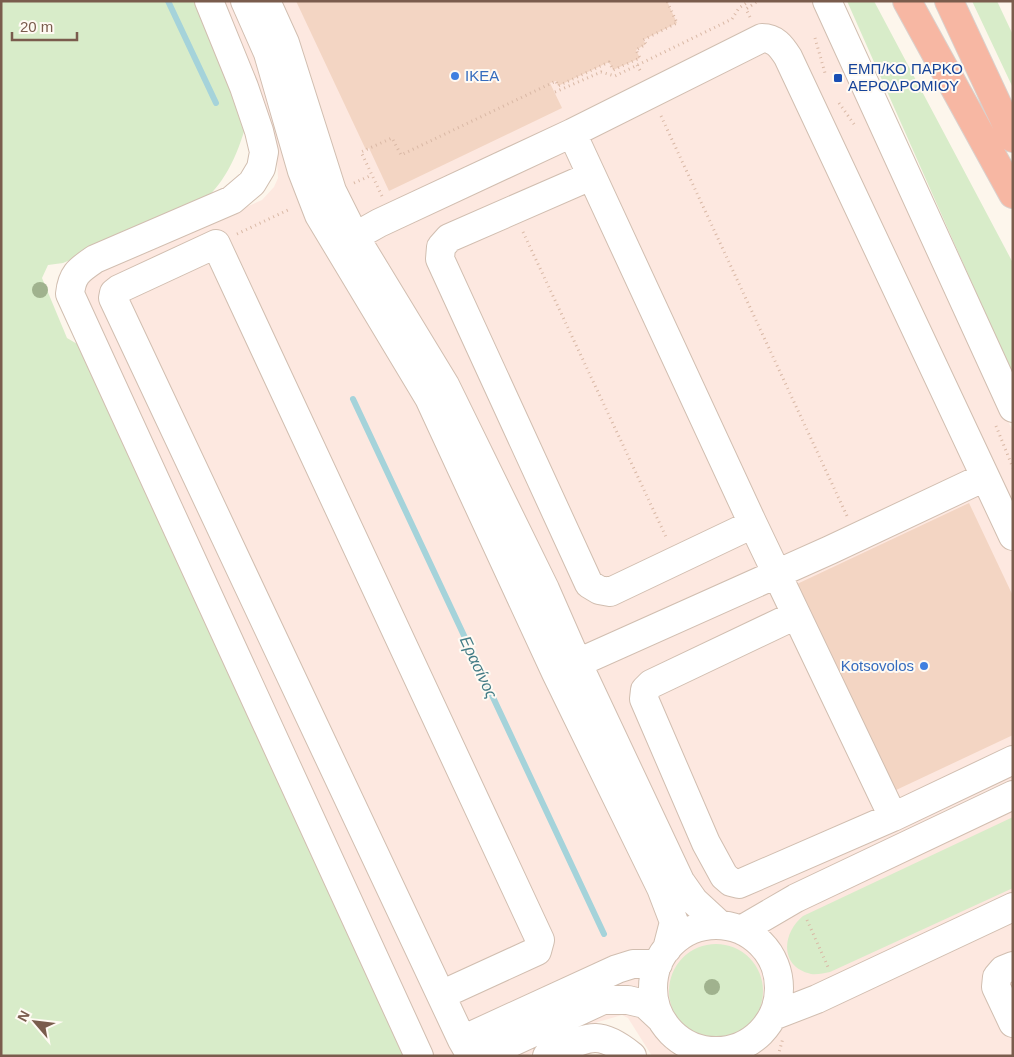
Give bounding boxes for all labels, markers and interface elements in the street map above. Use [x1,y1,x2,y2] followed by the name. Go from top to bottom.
[12,10,78,42] scale bar
[20,18,53,35] text: 20 m
[848,60,963,94] place label: ΕΜΠ/ΚΟ ΠΑΡΚΟ ΑΕΡΟΔΡΟΜΙΟΥ
[465,67,499,84] place label: IKEA
[449,70,461,82] marker: IKEA
[832,72,844,84] marker: ΕΜΠ/ΚΟ ΠΑΡΚΟ ΑΕΡΟΔΡΟΜΙΟΥ
[457,633,500,701] water label: Ερασίνος
[841,657,914,674] place label: Kotsovolos
[918,660,930,672] marker: Kotsovolos
[10,997,60,1047] north arrow
[14,1008,33,1024] text: N

